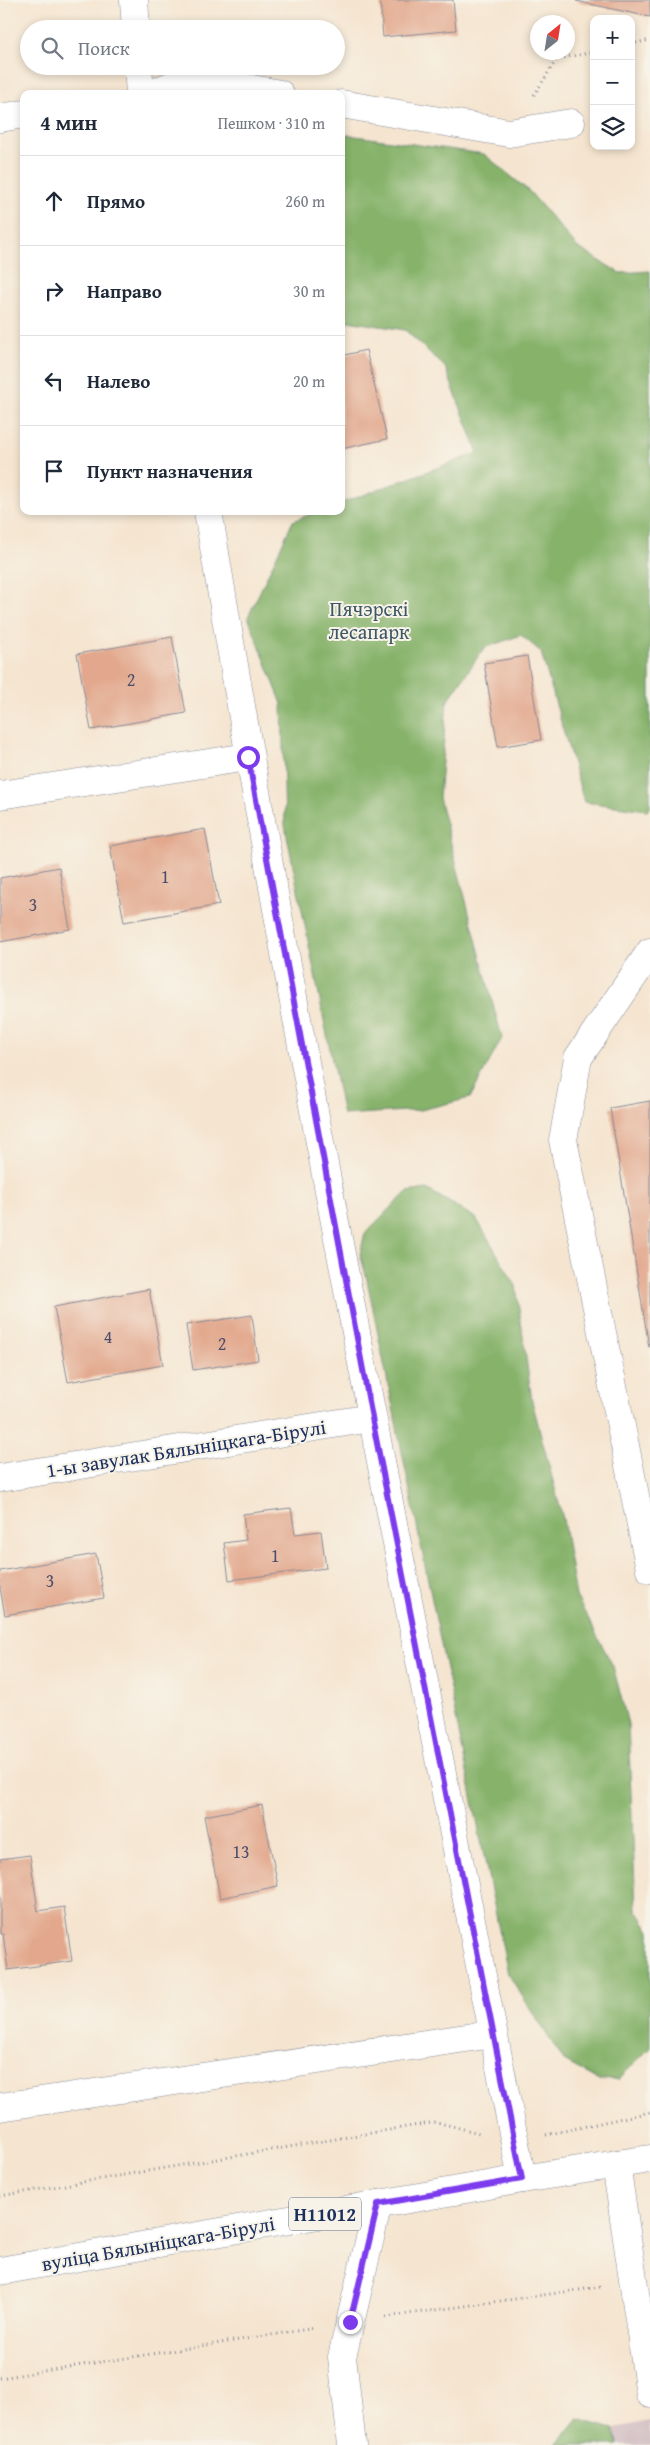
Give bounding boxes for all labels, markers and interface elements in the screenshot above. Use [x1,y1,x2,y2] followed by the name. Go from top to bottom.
[530,15,575,60] north arrow
[590,15,635,150] map controls
[590,15,635,60] button: +
[20,20,345,75] search box
[38,34,66,62] icon: search
[78,34,130,62] text: Поиск
[590,60,635,105] button: −
[590,105,635,150] button: layers
[40,107,97,138] text: 4 мин
[218,111,325,135] text: Пешком · 310 m
[40,187,68,215] icon: ahead
[87,187,145,215] text: Прямо
[285,189,325,213] text: 260 m
[40,277,68,305] icon: right
[87,277,162,305] text: Направо
[293,279,325,303] text: 30 m
[40,367,68,395] icon: left
[87,367,150,395] text: Налево
[293,369,325,393] text: 20 m
[40,457,68,485] icon: arrive
[87,457,253,485] text: Пункт назначения
[329,594,410,646] park label: Пячэрскі лесапарк
[127,666,135,693] house number: 2
[237,746,260,769] route start
[161,863,169,890] house number: 1
[29,891,37,918] house number: 3
[104,1323,112,1350] house number: 4
[218,1330,226,1357] house number: 2
[44,1411,328,1484] street label: 1-ы завулак Бялыніцкага-Бірулі
[271,1542,279,1569] house number: 1
[46,1567,54,1594] house number: 3
[232,1838,250,1865] house number: 13
[289,2198,361,2230] road number: Н11012
[39,2208,277,2278] street label: вуліца Бялыніцкага-Бірулі
[339,2311,362,2334] route end

